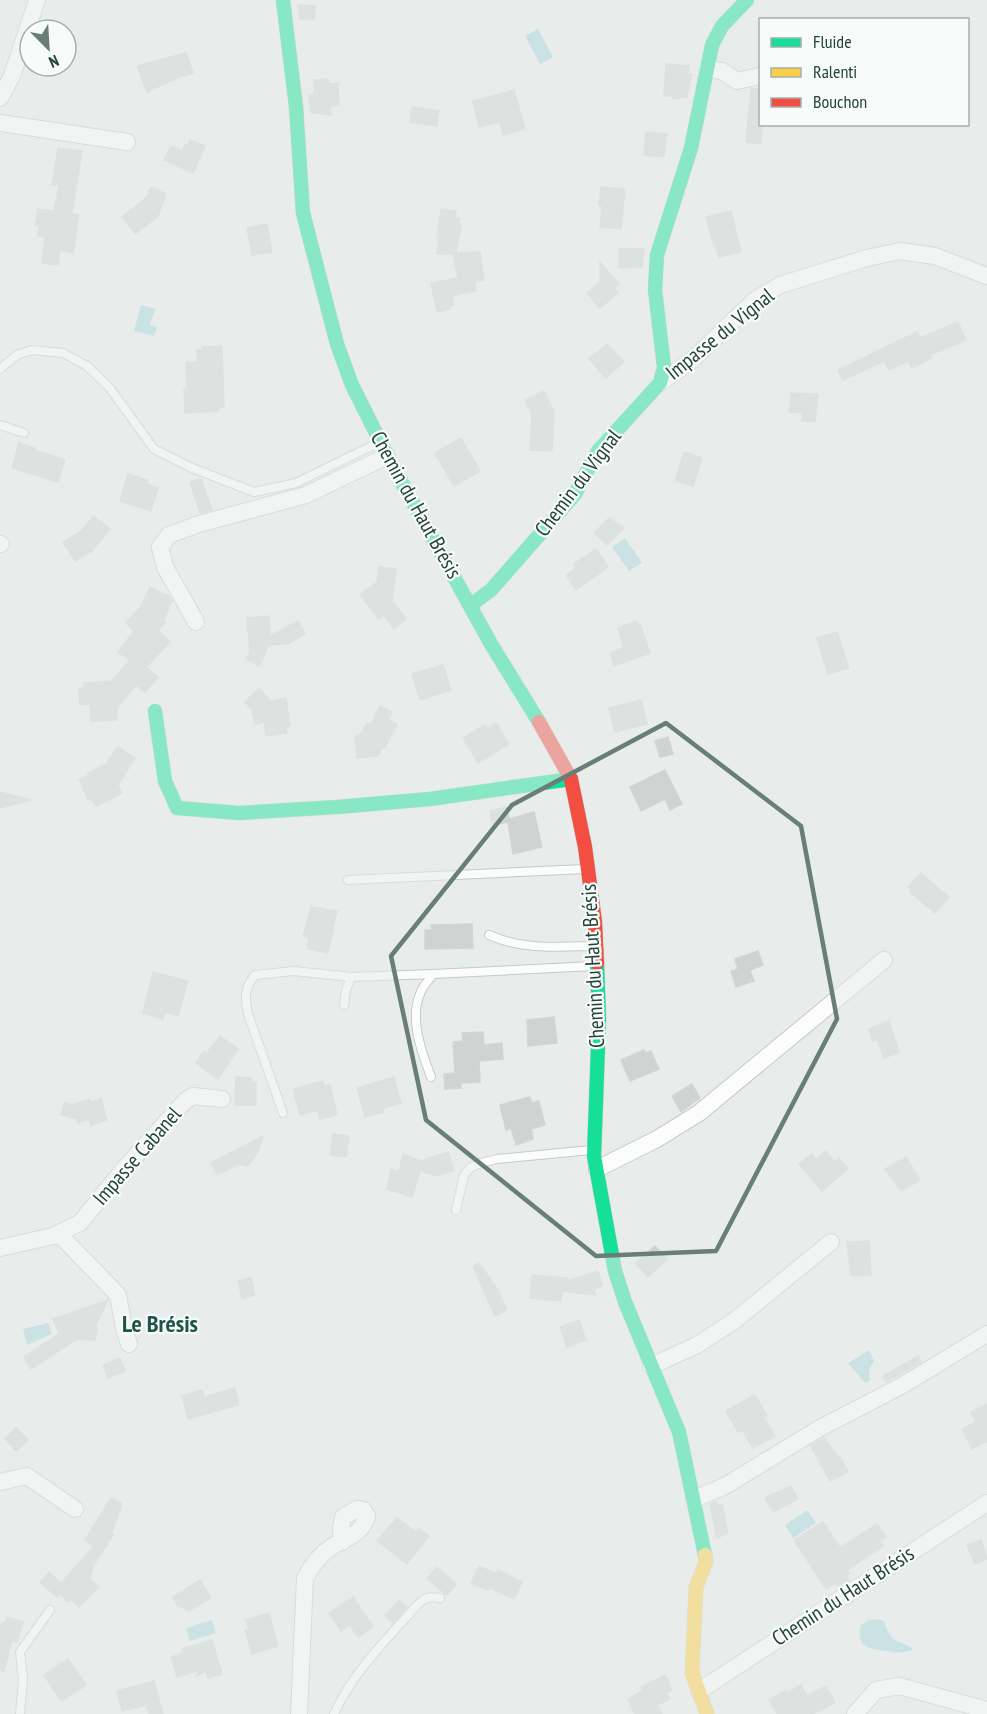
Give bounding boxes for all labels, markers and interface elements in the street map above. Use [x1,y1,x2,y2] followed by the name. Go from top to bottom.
[18,18,78,78] north arrow
[759,18,969,126] legend
[813,30,852,53] text: Fluide
[46,51,62,73] text: N
[813,60,857,83] text: Ralenti
[813,90,867,113] text: Bouchon
[660,282,779,385] street label: Impasse du Vignal
[528,424,627,542] street label: Chemin du Vignal
[365,426,468,583] street label: Chemin du Haut Brésis
[575,883,610,1049] street label: Chemin du Haut Brésis
[87,1101,187,1210] street label: Impasse Cabanel
[122,1308,198,1339] district label: Le Brésis
[767,1540,919,1652] street label: Chemin du Haut Brésis

